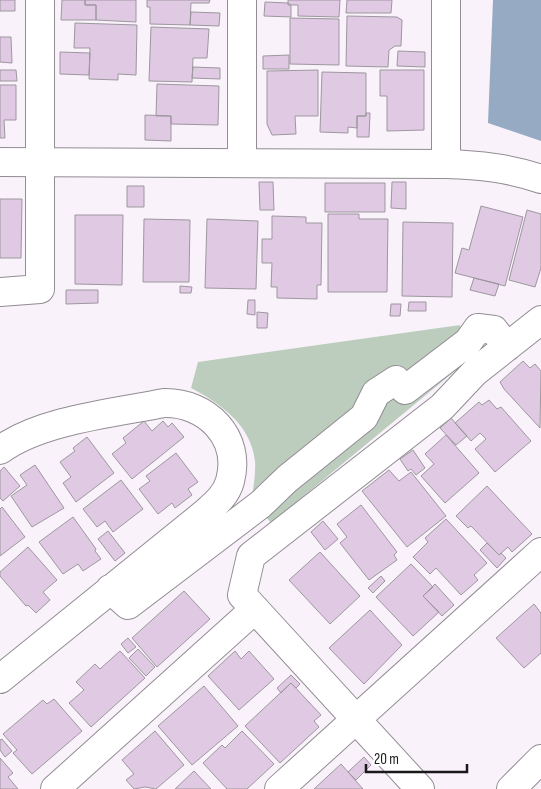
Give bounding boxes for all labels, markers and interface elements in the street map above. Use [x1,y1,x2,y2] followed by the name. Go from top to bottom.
[366,742,467,774] scale bar
[374,750,399,769] text: 20 m

